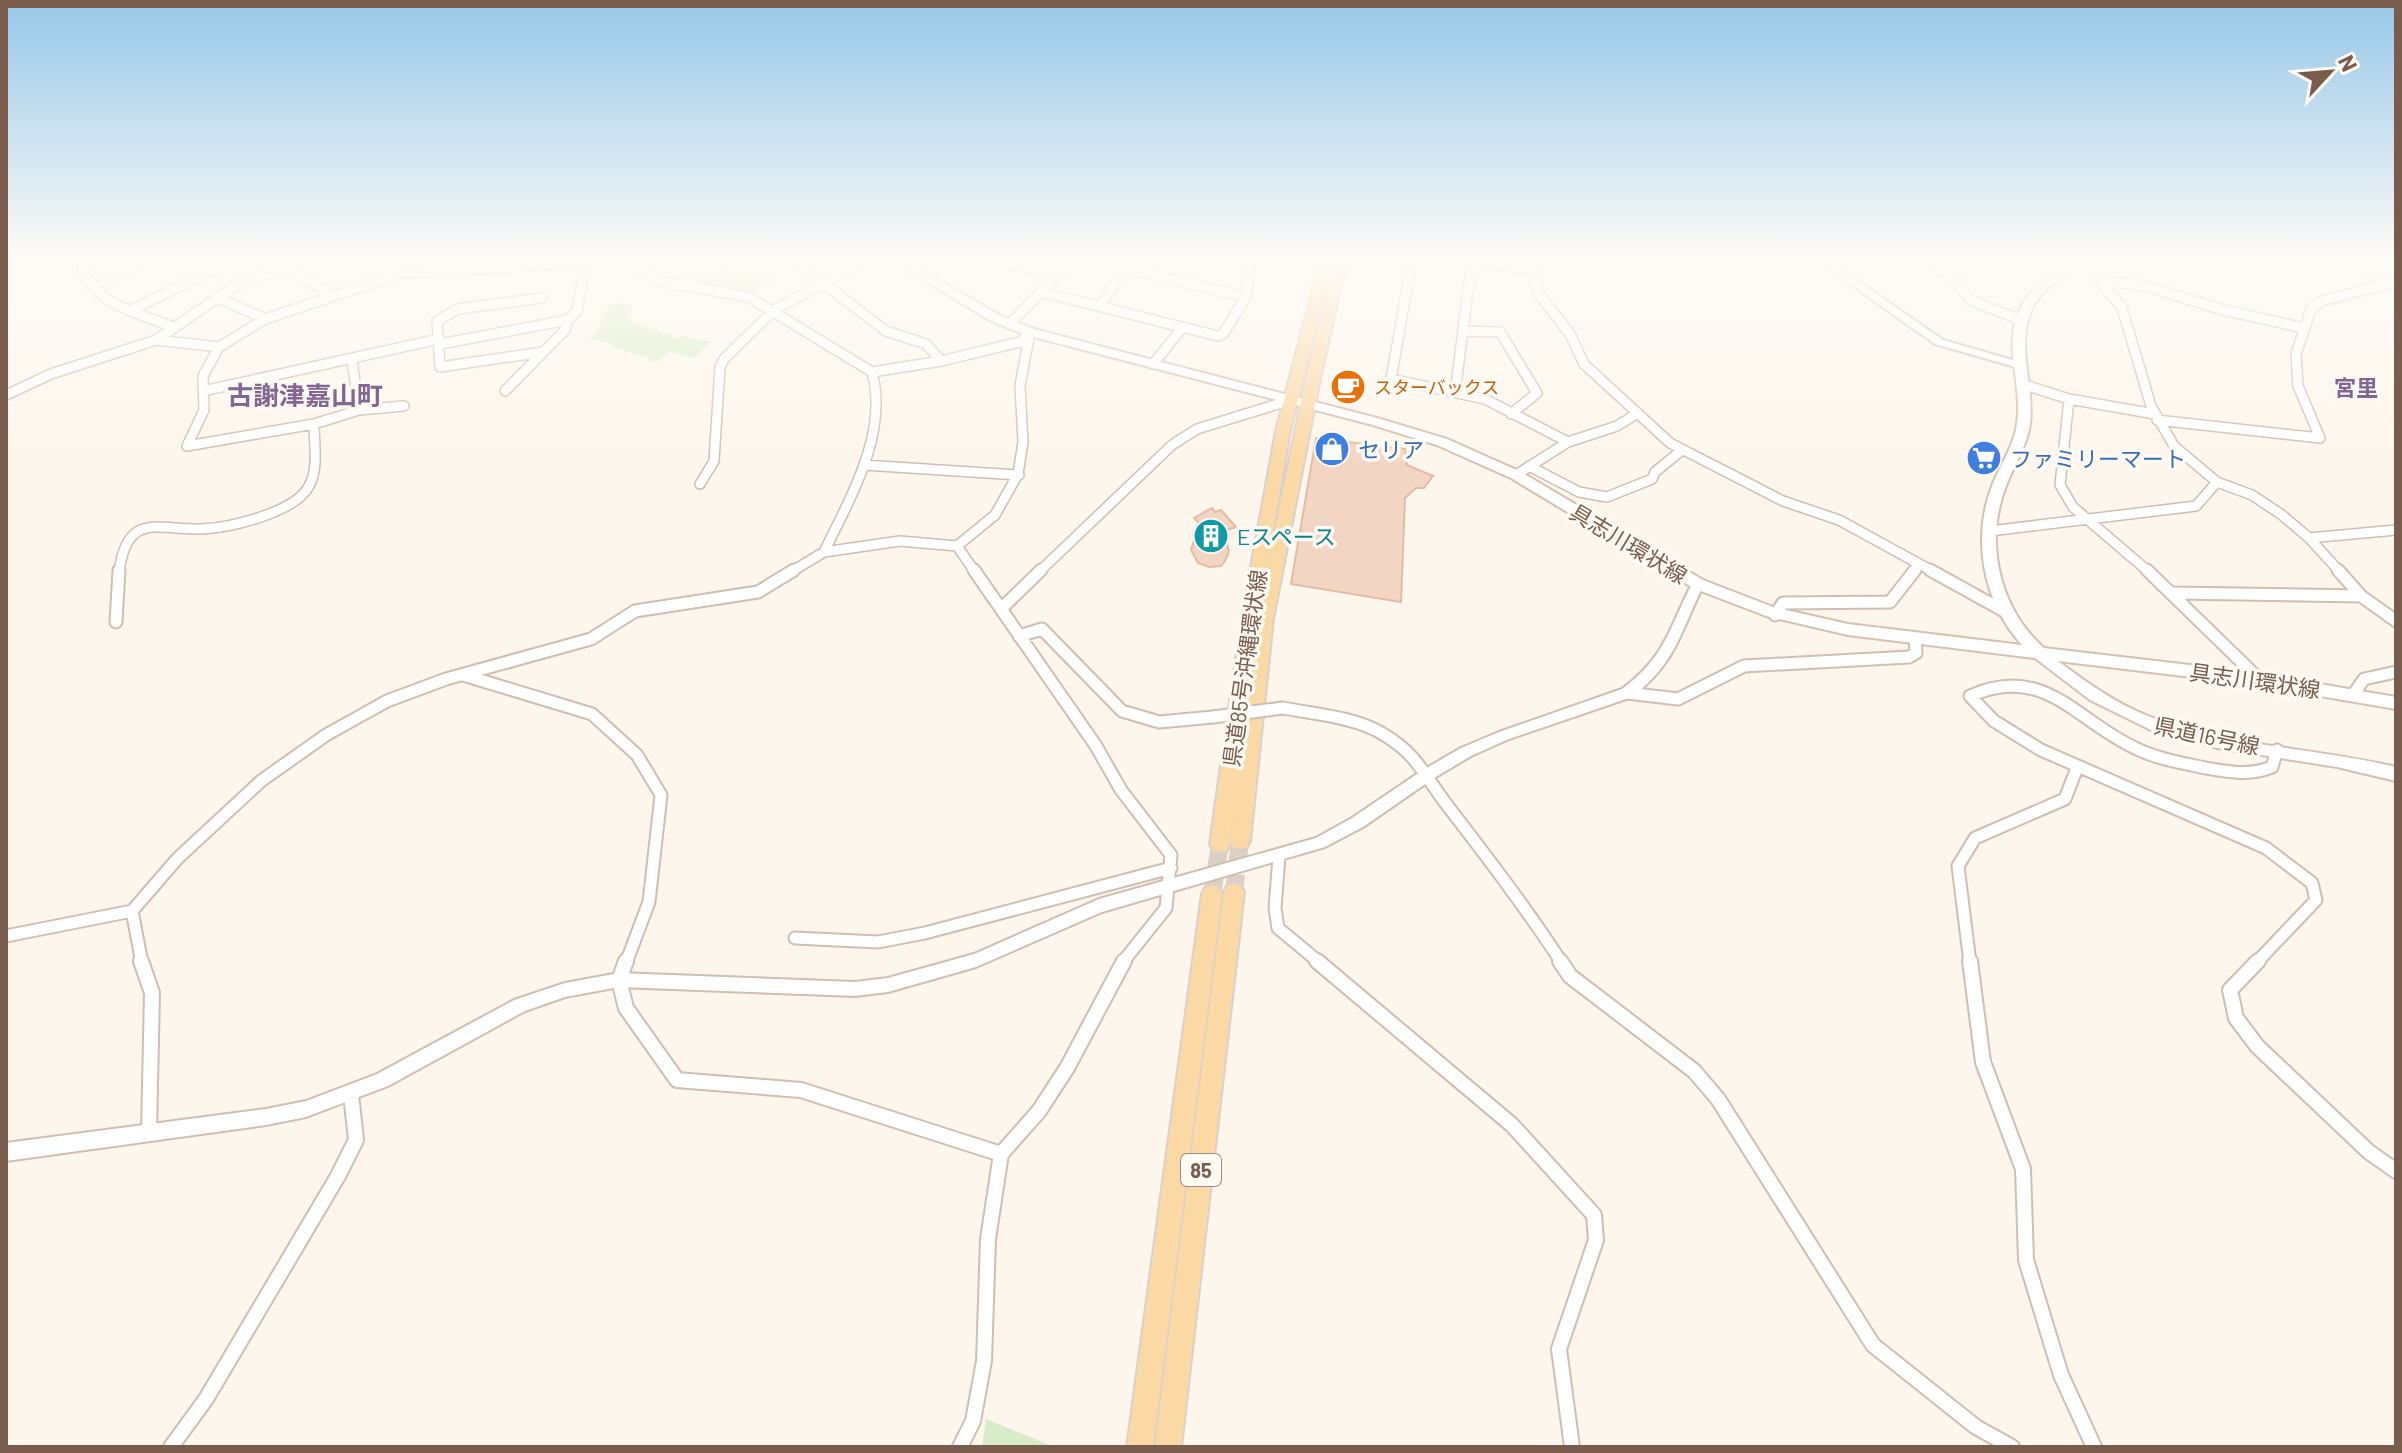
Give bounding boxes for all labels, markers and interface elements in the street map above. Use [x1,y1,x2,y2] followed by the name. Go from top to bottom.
[2290,32,2370,112] north arrow
[2334,51,2364,75] text: N
[1329,368,1367,406] cafe icon: スターバックス
[2334,374,2378,400] district label: 宮里
[1374,376,1499,398] place label: スターバックス
[227,379,383,410] district label: 古謝津嘉山町
[1313,430,1351,468] shop icon: セリア
[1358,436,1424,462] place label: セリア
[1965,439,2003,477] supermarket icon: ファミリーマート
[2010,445,2186,471] place label: ファミリーマート
[1566,498,1692,588] street label: 具志川環状線
[1192,517,1230,555] building icon: Eスペース
[1237,523,1336,549] place label: Eスペース
[1217,568,1271,768] street label: 県道85号沖縄環状線
[2188,658,2322,702] street label: 具志川環状線
[2152,711,2262,759] street label: 県道16号線
[1181,1154,1221,1186] road number: 85

